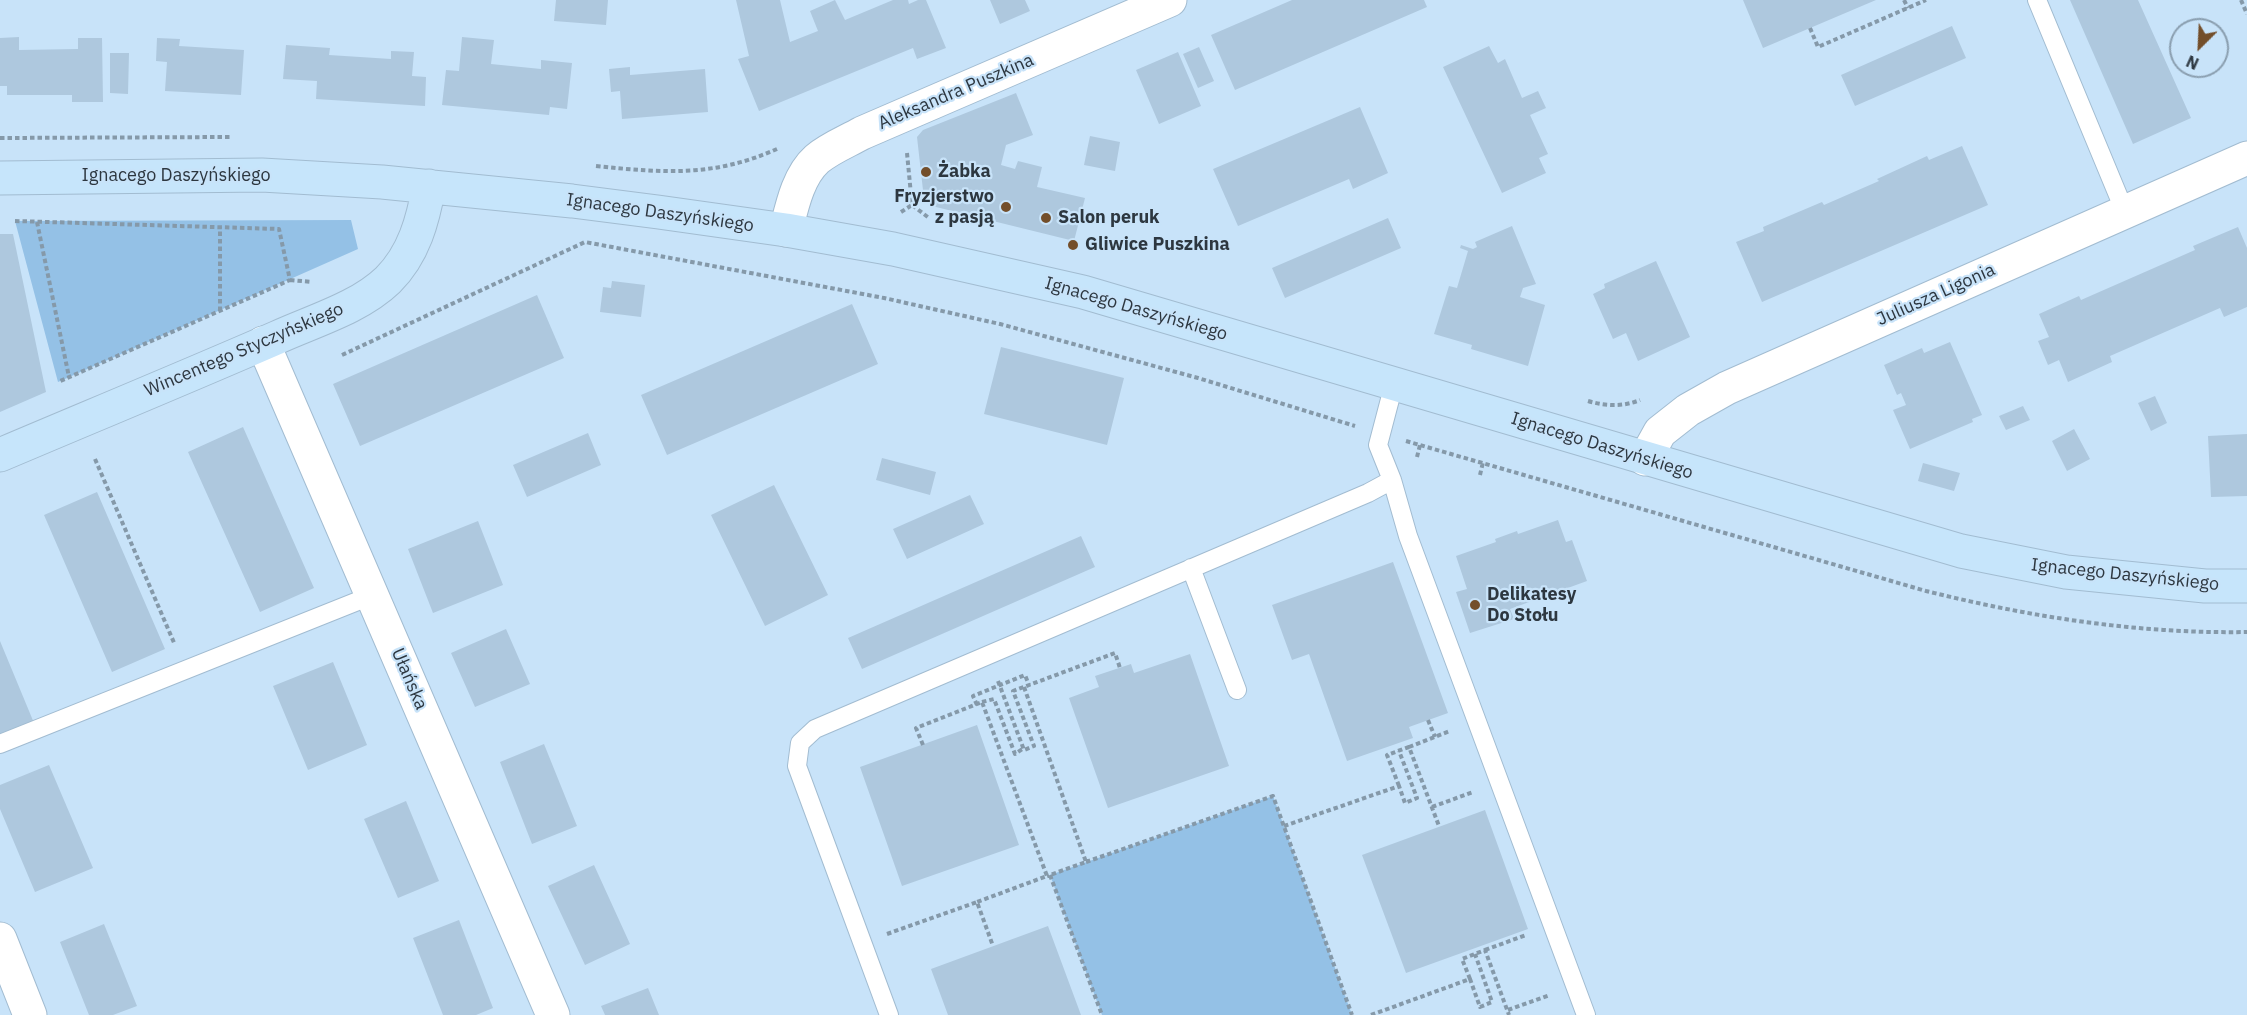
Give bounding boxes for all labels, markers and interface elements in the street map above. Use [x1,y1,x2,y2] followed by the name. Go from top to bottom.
[2169,18,2229,78] north arrow
[875,49,1037,135] street label: Aleksandra Puszkina
[2183,51,2202,74] text: N
[938,161,991,183] place label: Żabka
[81,165,271,187] street label: Ignacego Daszyńskiego
[919,165,933,179] marker: Żabka
[894,186,994,228] place label: Fryzjerstwo z pasją
[565,189,755,237] street label: Ignacego Daszyńskiego
[999,200,1013,214] marker: Fryzjerstwo z pasją
[1058,207,1160,229] place label: Salon peruk
[1039,211,1053,225] marker: Salon peruk
[1085,234,1230,256] place label: Gliwice Puszkina
[1066,238,1080,252] marker: Gliwice Puszkina
[1874,259,1998,331] street label: Juliusza Ligonia
[1042,273,1230,345] street label: Ignacego Daszyńskiego
[141,298,347,402] street label: Wincentego Styczyńskiego
[1508,408,1696,484] street label: Ignacego Daszyńskiego
[2030,554,2220,596] street label: Ignacego Daszyńskiego
[1487,584,1576,626] place label: Delikatesy Do Stołu
[1468,598,1482,612] marker: Delikatesy Do Stołu
[386,645,432,713] street label: Ułańska

